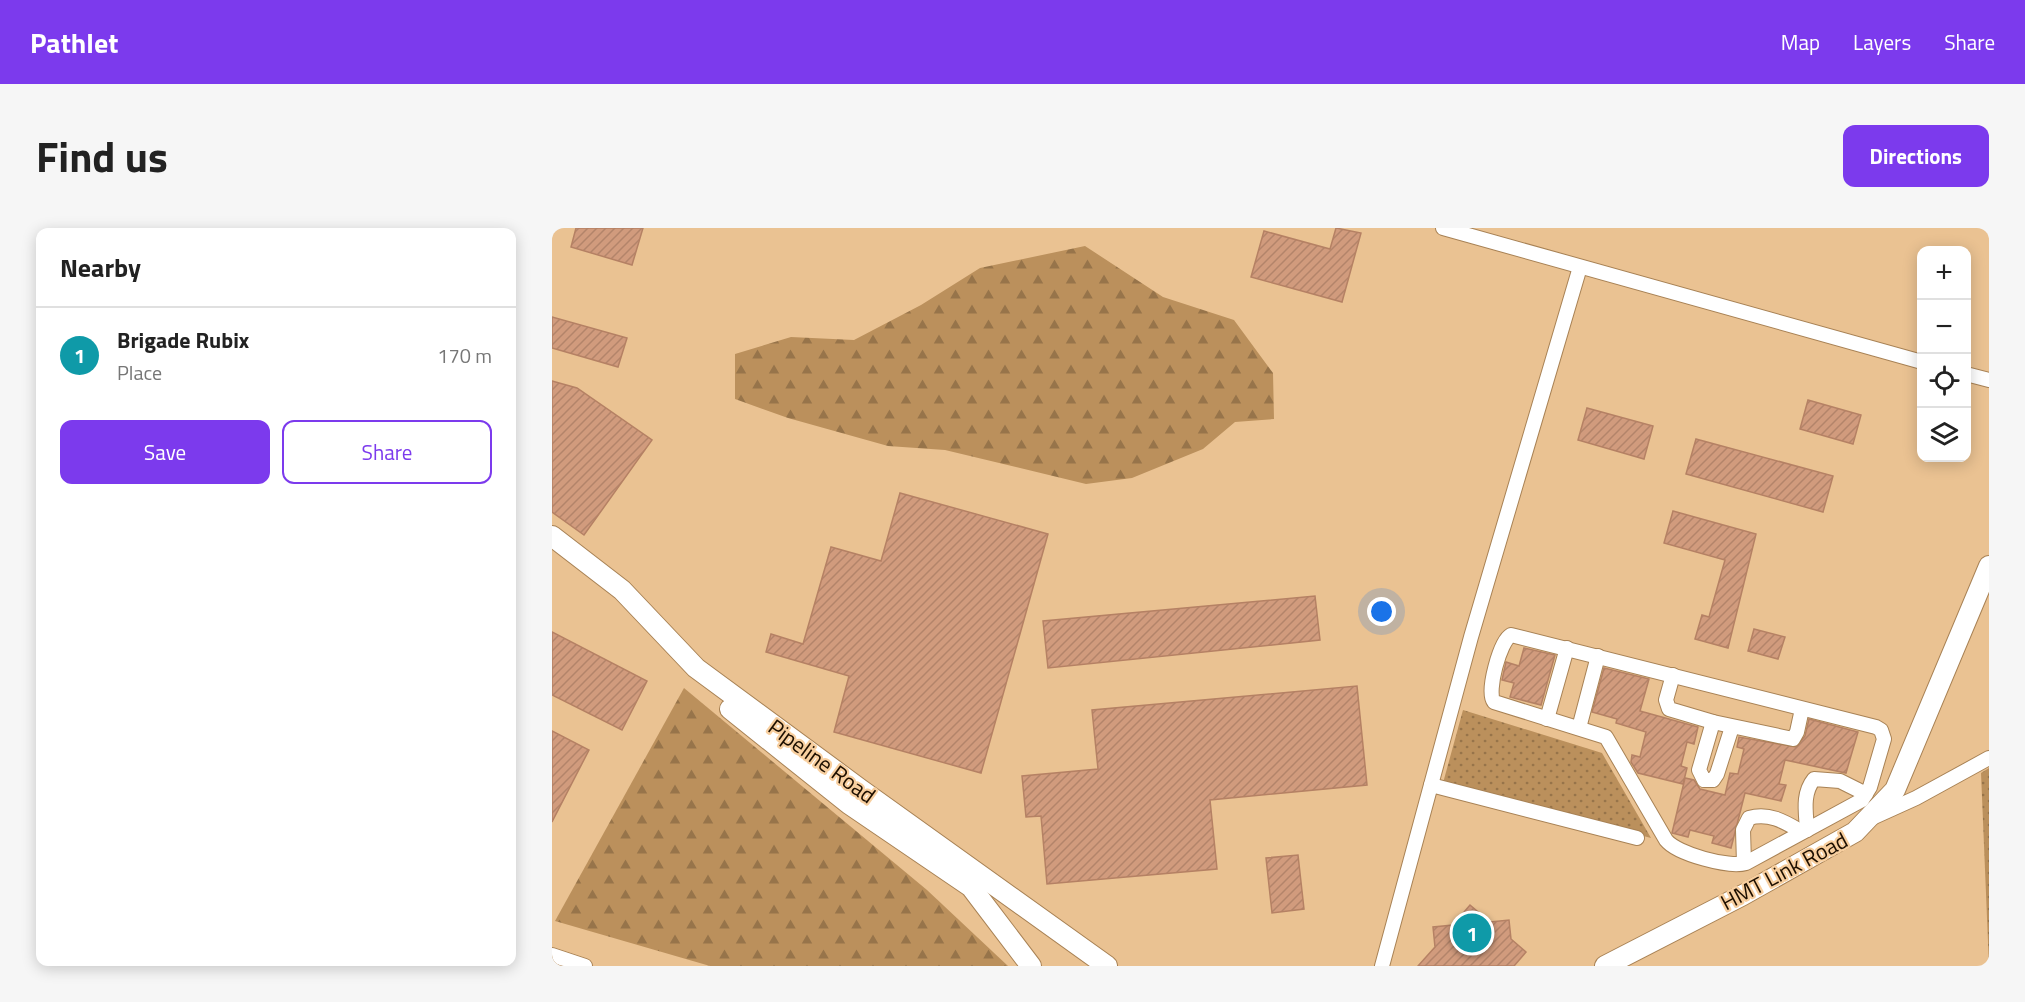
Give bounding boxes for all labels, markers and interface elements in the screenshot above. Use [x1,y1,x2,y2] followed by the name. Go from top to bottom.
[30,21,118,64] text: Pathlet
[1781,26,1820,58] text: Map
[1853,26,1911,58] text: Layers
[1944,26,1995,58] text: Share
[36,124,168,188] text: Find us
[1843,125,1989,187] button: Directions
[1917,246,1971,462] map controls
[1917,246,1971,300] button: +
[60,248,141,287] text: Nearby
[1917,300,1971,354] button: −
[117,323,249,357] text: Brigade Rubix
[74,340,85,371] text: 1
[437,340,492,371] text: 170 m
[1917,354,1971,408] button: locate
[117,357,162,388] text: Place
[1917,408,1971,462] button: layers
[60,420,270,484] button: Save
[282,420,492,484] button: Share
[1367,597,1396,626] your location
[761,710,883,812] street label: Pipeline Road
[1714,823,1854,919] street label: HMT Link Road
[1452,910,1492,956] pin: 1

